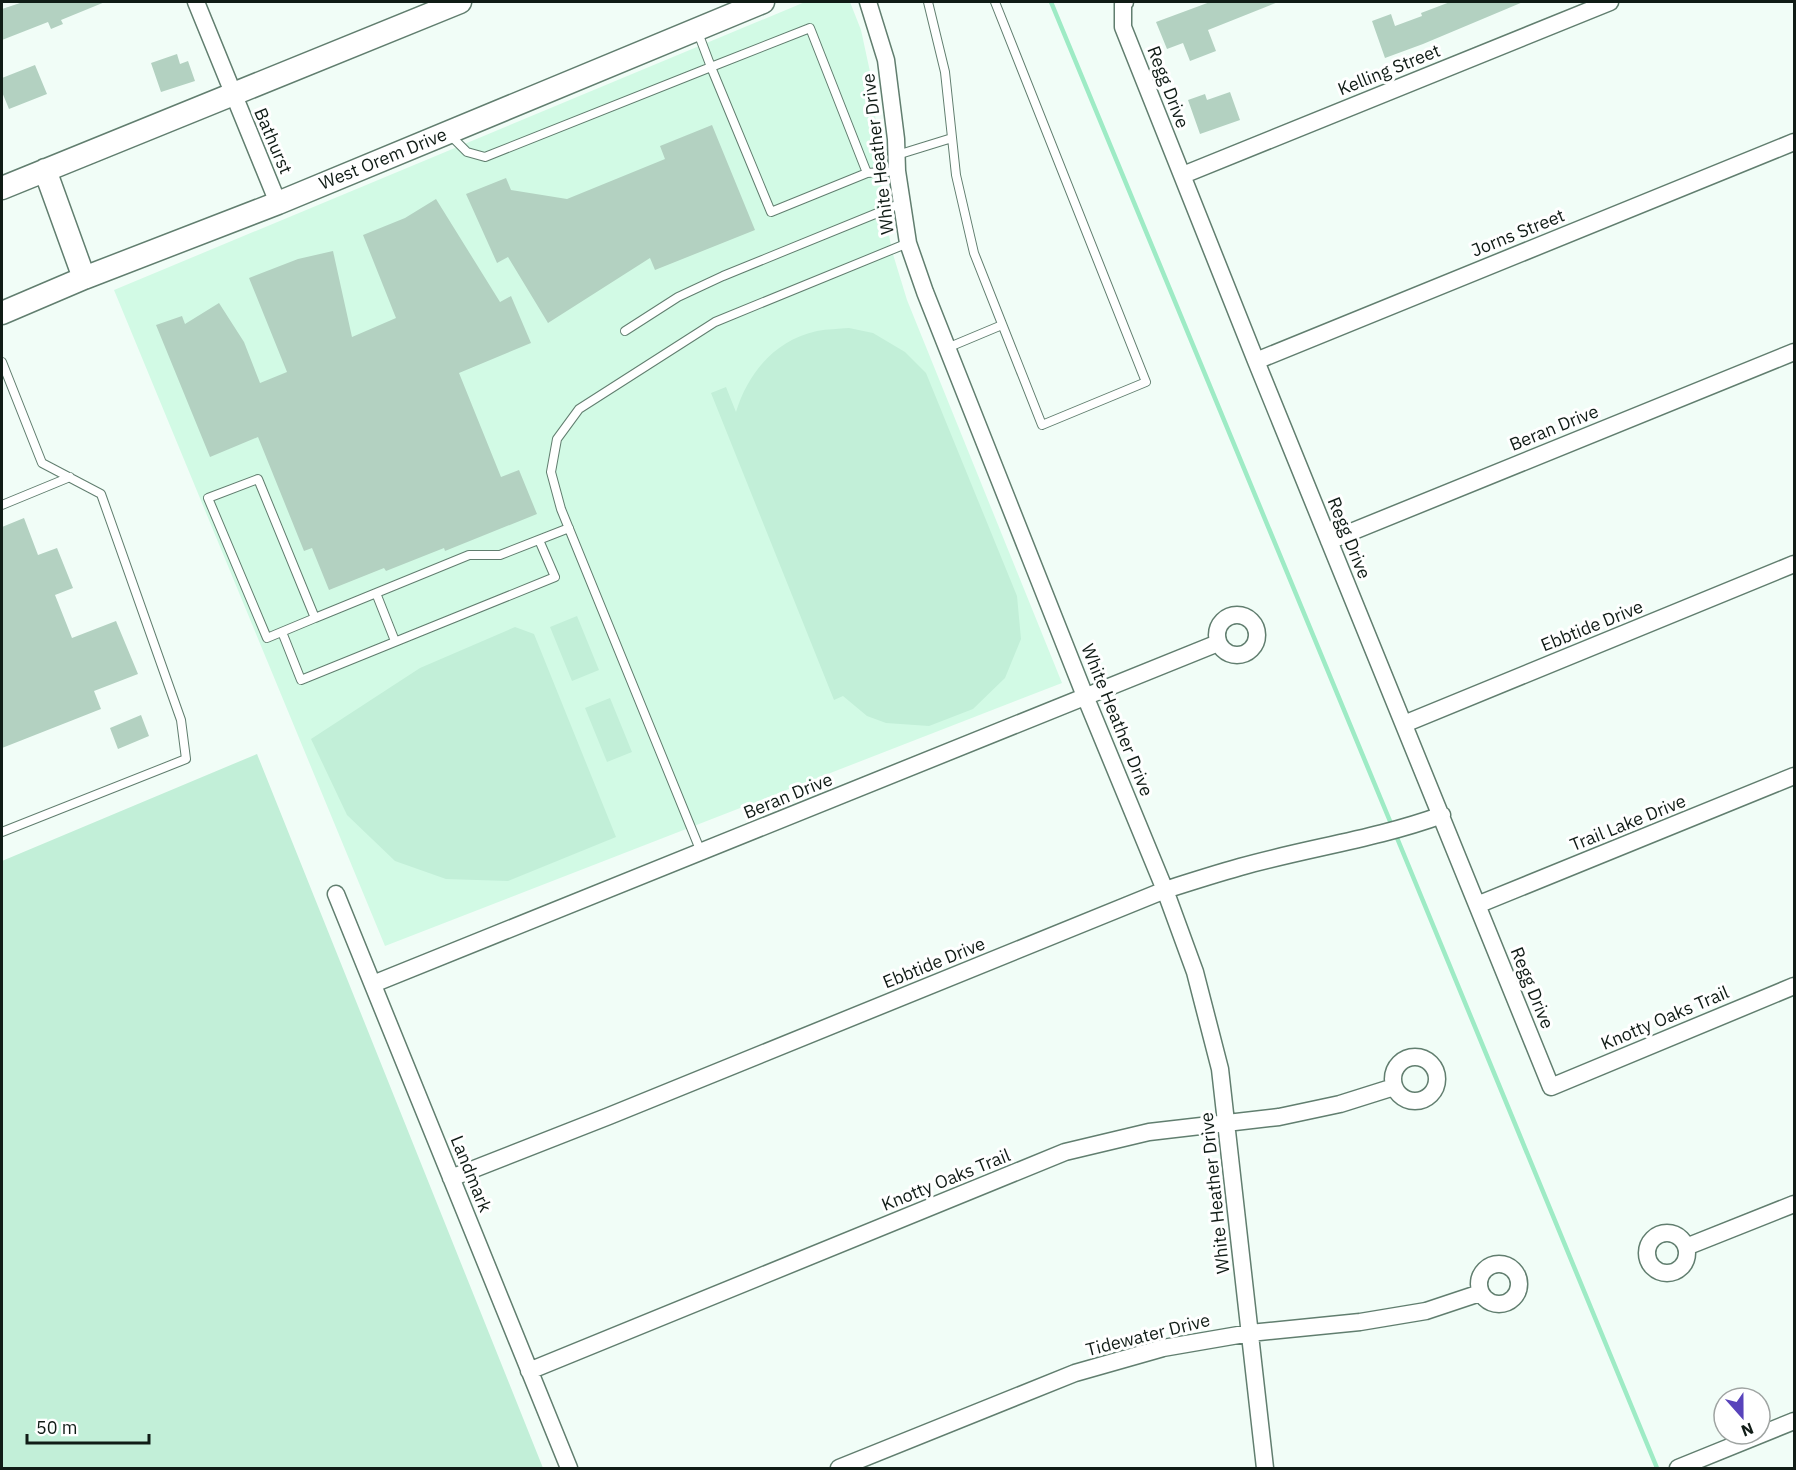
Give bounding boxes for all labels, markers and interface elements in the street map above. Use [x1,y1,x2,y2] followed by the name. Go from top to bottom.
[1334,39,1443,101] street label: Kelling Street
[1142,42,1195,131] street label: Regg Drive
[856,72,899,236] street label: White Heather Drive
[249,104,298,177] street label: Bathurst
[316,122,450,195] street label: West Orem Drive
[1468,203,1568,262] street label: Jorns Street
[1506,399,1602,456] street label: Beran Drive
[1323,494,1376,582] street label: Regg Drive
[1537,595,1646,657] street label: Ebbtide Drive
[1076,640,1159,800] street label: White Heather Drive
[740,767,836,824] street label: Beran Drive
[1566,789,1689,856] street label: Trail Lake Drive
[879,932,988,994] street label: Ebbtide Drive
[1506,944,1559,1032] street label: Regg Drive
[1597,980,1732,1055] street label: Knotty Oaks Trail
[1195,1111,1234,1275] street label: White Heather Drive
[446,1132,497,1216] street label: Landmark
[878,1143,1014,1216] street label: Knotty Oaks Trail
[1083,1308,1212,1361] street label: Tidewater Drive
[1712,1386,1772,1446] north arrow
[27,1407,148,1445] scale bar
[36,1416,78,1439] text: 50 m
[1738,1419,1756,1441] text: N

